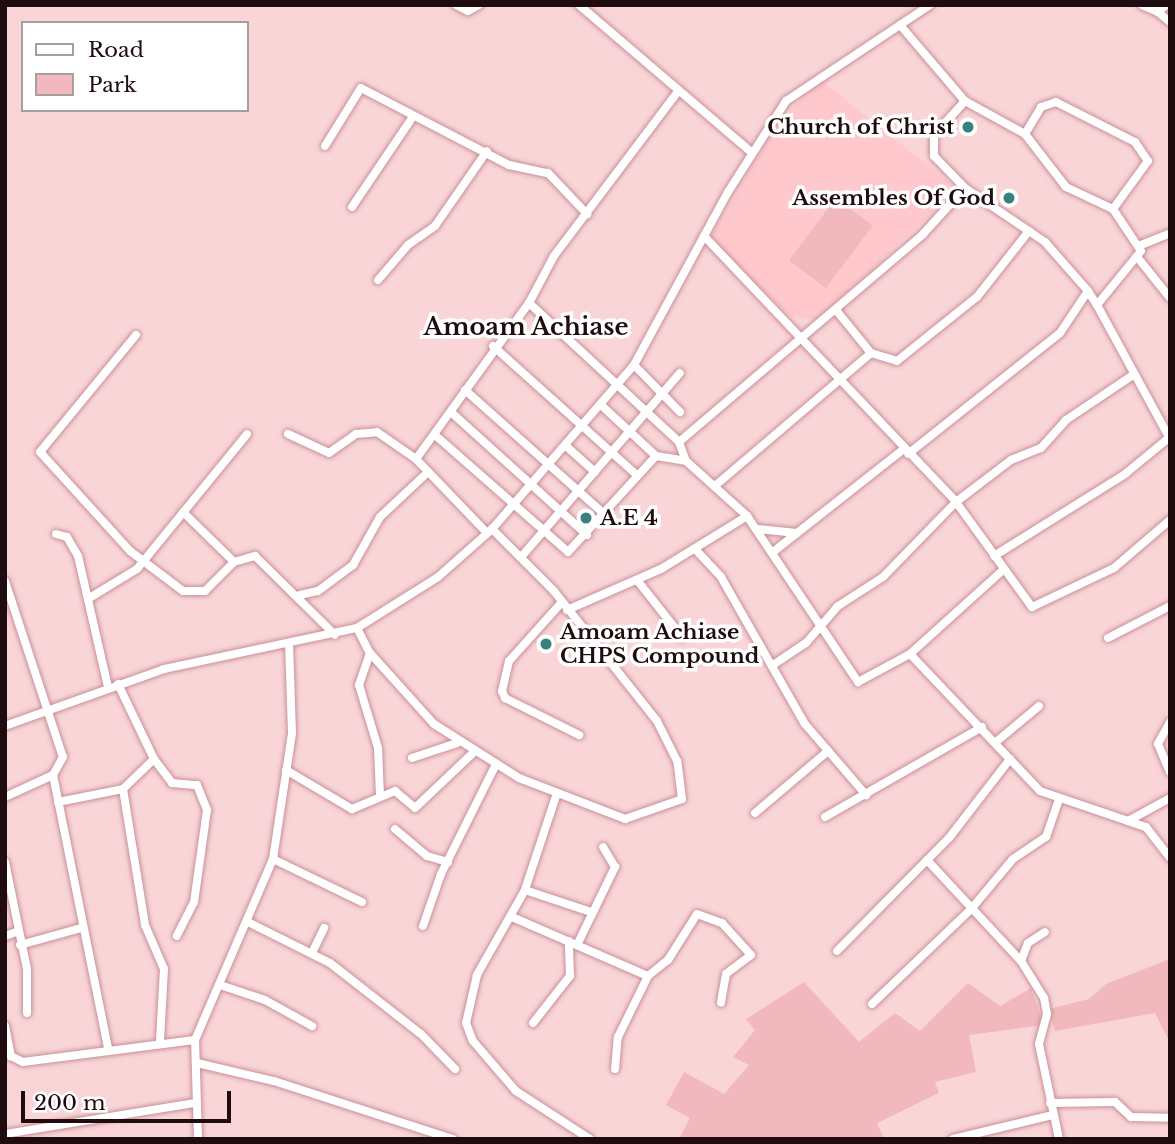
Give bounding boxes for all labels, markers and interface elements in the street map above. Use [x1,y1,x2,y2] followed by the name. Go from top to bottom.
[21,21,248,112] legend
[88,37,144,63] text: Road
[88,72,137,98] text: Park
[767,114,954,140] place label: Church of Christ
[960,119,976,135] marker: Church of Christ
[792,185,995,211] place label: Assembles Of God
[1001,190,1017,206] marker: Assembles Of God
[423,313,629,341] district label: Amoam Achiase
[600,505,658,531] place label: A.E 4
[578,510,594,526] marker: A.E 4
[560,619,759,669] place label: Amoam Achiase CHPS Compound
[538,636,554,652] marker: Amoam Achiase CHPS Compound
[24,1078,234,1122] scale bar
[34,1090,105,1116] text: 200 m

